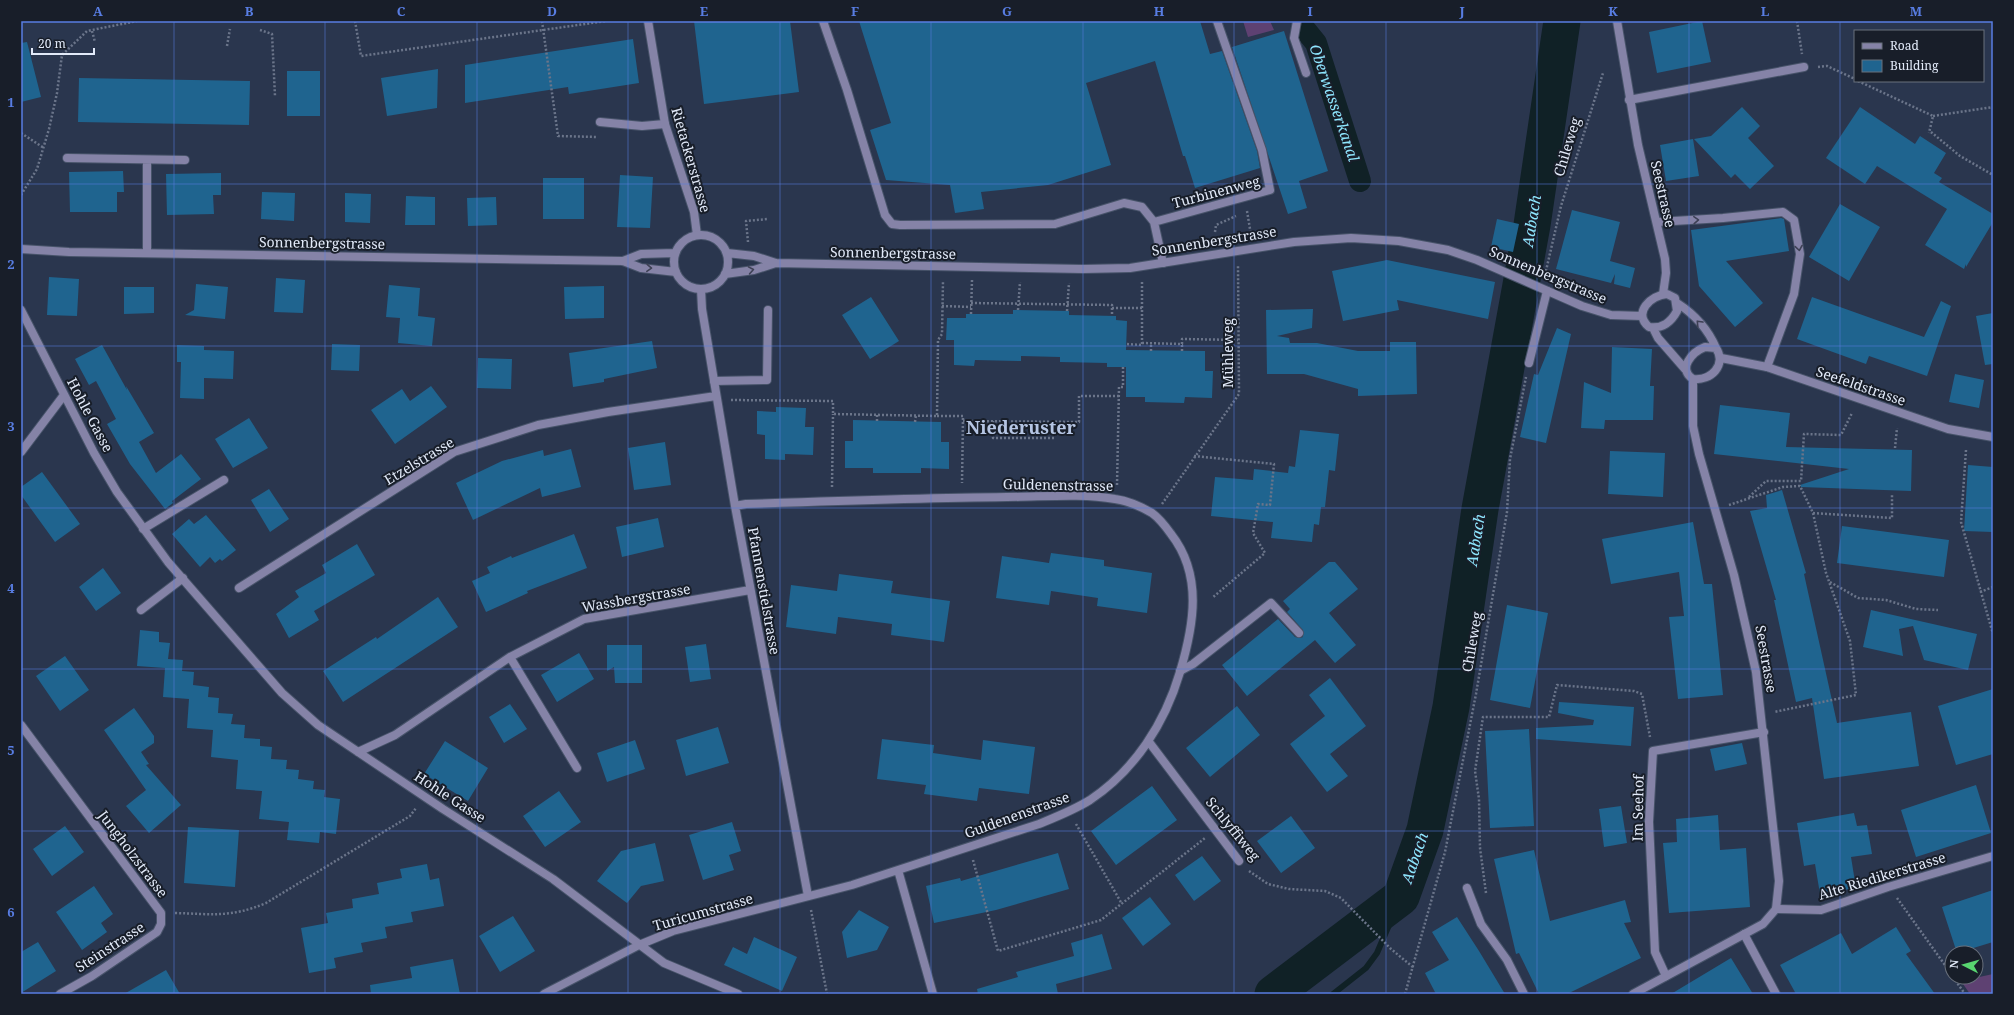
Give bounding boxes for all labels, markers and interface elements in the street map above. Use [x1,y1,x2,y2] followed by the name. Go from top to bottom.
[93,2,103,20] text: A
[245,2,254,20] text: B
[397,2,406,20] text: C
[547,2,557,20] text: D
[700,2,709,20] text: E
[851,2,859,20] text: F
[1002,2,1012,20] text: G
[1154,2,1165,20] text: H
[1307,2,1313,20] text: I
[1458,2,1465,20] text: J
[1608,2,1618,20] text: K
[1761,2,1770,20] text: L
[1910,2,1923,20] text: M
[32,30,94,56] scale bar
[1854,30,1984,82] legend
[38,35,66,52] text: 20 m
[1890,37,1920,54] text: Road
[1306,41,1365,164] water label: Oberwasserkanal
[1890,57,1939,74] text: Building
[7,93,15,111] text: 1
[667,105,716,215] street label: Rietackerstrasse
[1549,115,1585,179] street label: Chileweg
[1647,159,1680,229] street label: Seestrasse
[1170,171,1262,212] street label: Turbinenweg
[1517,193,1545,249] water label: Aabach
[1693,215,1699,224] one-way arrow
[1150,221,1278,260] street label: Sonnenbergstrasse
[259,232,385,253] street label: Sonnenbergstrasse
[1486,241,1610,308] street label: Sonnenbergstrasse
[830,242,956,263] street label: Sonnenbergstrasse
[1794,245,1803,251] one-way arrow
[7,255,15,273] text: 2
[646,264,652,273] one-way arrow
[748,266,754,275] one-way arrow
[1218,318,1237,388] street label: Mühleweg
[1697,320,1704,328] one-way arrow
[1814,361,1909,410] street label: Seefeldstrasse
[63,374,118,455] street label: Hohle Gasse
[966,415,1077,439] district label: Niederuster
[7,417,15,435] text: 3
[380,432,457,489] street label: Etzelstrasse
[1003,474,1113,495] street label: Guldenenstrasse
[1461,512,1489,568] water label: Aabach
[744,526,785,656] street label: Pfannenstielstrasse
[7,579,15,597] text: 4
[580,579,692,616] street label: Wassbergstrasse
[1457,610,1486,674] street label: Chileweg
[1751,624,1782,694] street label: Seestrasse
[7,741,15,759] text: 5
[411,766,490,827] street label: Hohle Gasse
[1627,773,1648,842] street label: Im Seehof
[962,787,1072,842] street label: Guldenenstrasse
[1202,793,1265,865] street label: Schlyffiweg
[94,805,172,901] street label: Jungholzstrasse
[1396,830,1432,887] water label: Aabach
[1816,847,1948,904] street label: Alte Riedikerstrasse
[651,888,755,935] street label: Turicumstrasse
[7,903,15,921] text: 6
[71,917,148,976] street label: Steinstrasse
[1944,945,1984,985] north arrow
[1946,958,1962,969] text: N

